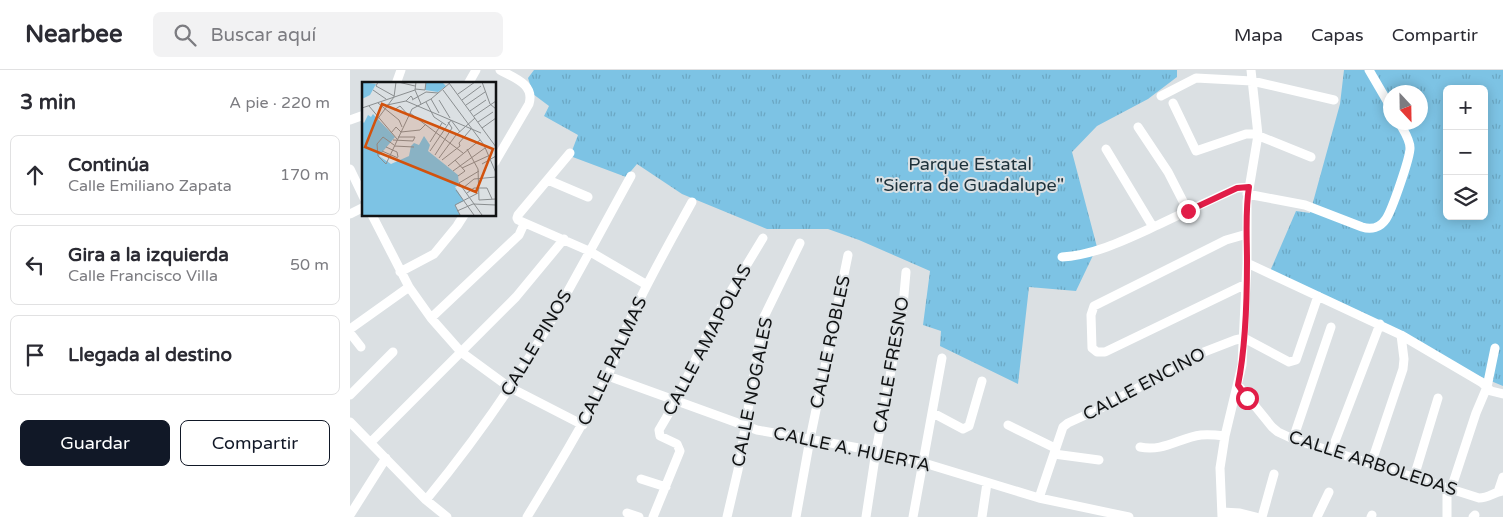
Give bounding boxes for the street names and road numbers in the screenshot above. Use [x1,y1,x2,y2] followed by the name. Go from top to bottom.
[658,261,756,419] street label: CALLE AMAPOLAS
[805,273,855,411] street label: CALLE ROBLES
[496,286,576,400] street label: CALLE PINOS
[572,293,652,429] street label: CALLE PALMAS
[868,295,914,435] street label: CALLE FRESNO
[727,315,777,469] street label: CALLE NOGALES
[1079,342,1209,426] street label: CALLE ENCINO
[771,422,933,476] street label: CALLE A. HUERTA
[1286,425,1460,501] street label: CALLE ARBOLEDAS

